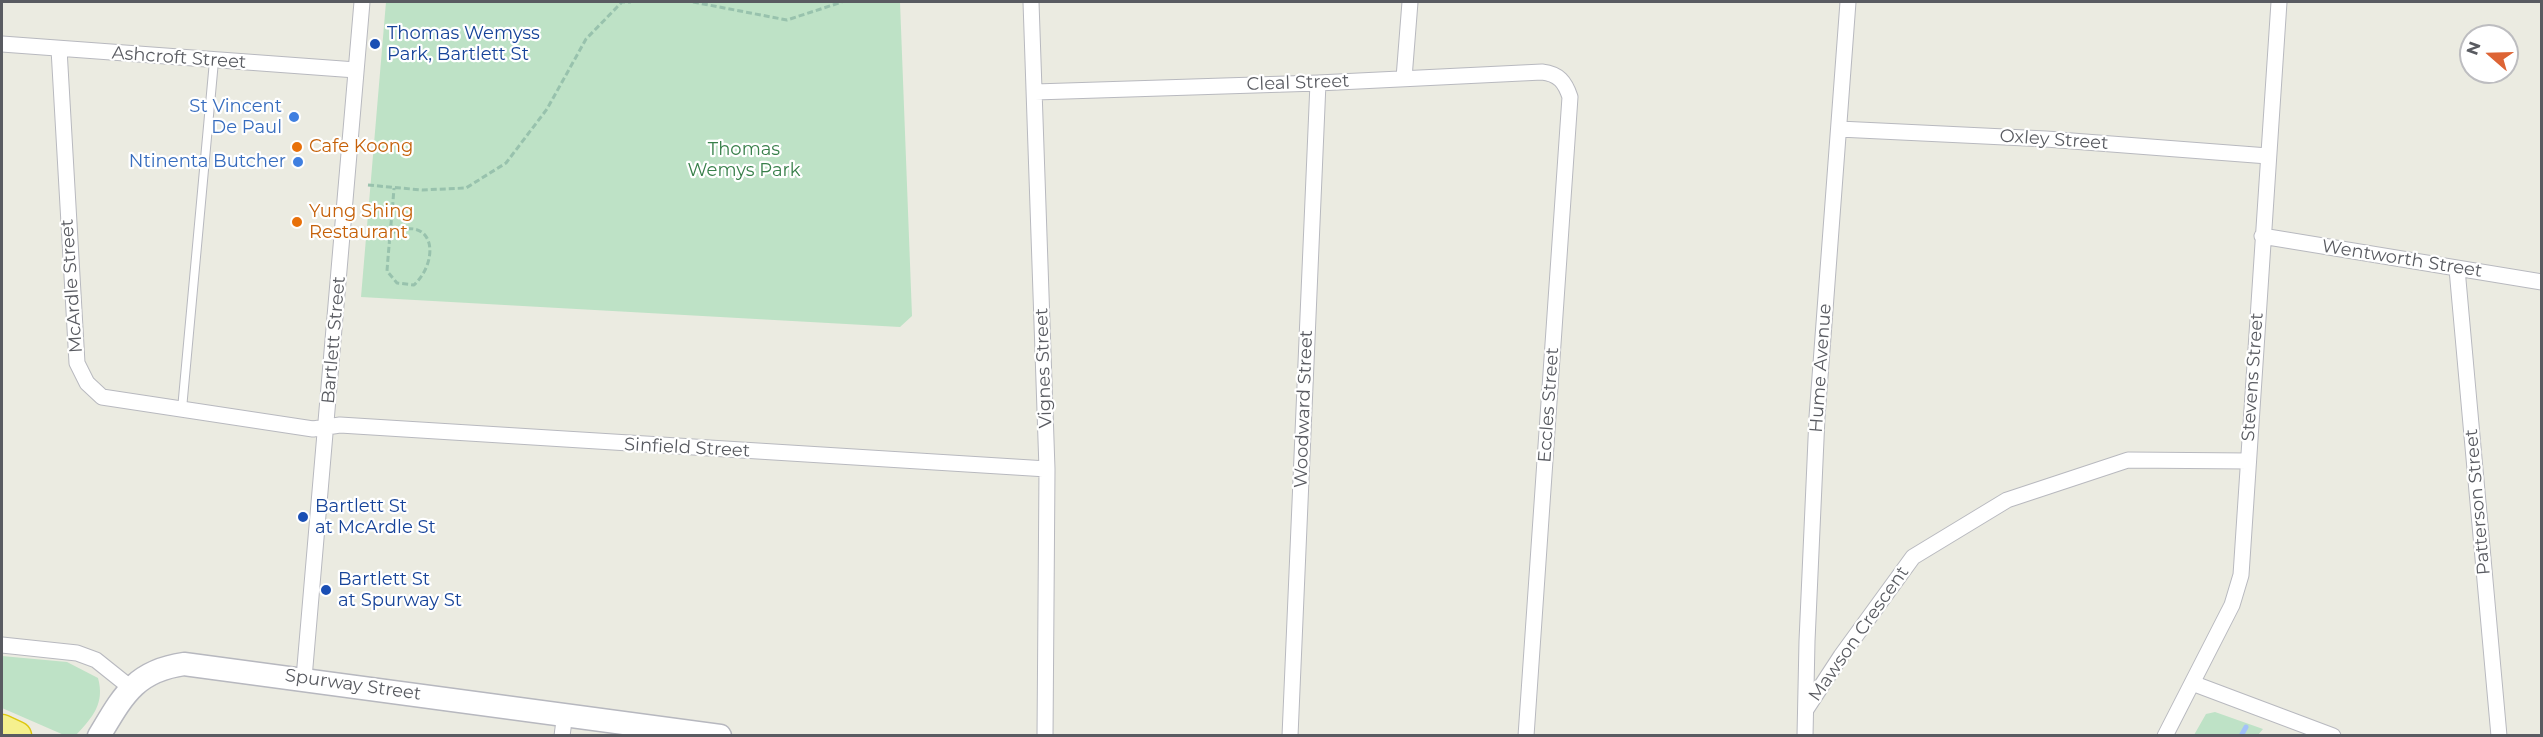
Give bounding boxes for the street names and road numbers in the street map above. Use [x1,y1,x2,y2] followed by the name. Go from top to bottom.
[111,43,247,73] street label: Ashcroft Street
[1246,70,1350,96] street label: Cleal Street
[1999,125,2109,155] street label: Oxley Street
[57,218,87,354] street label: McArdle Street
[2320,236,2484,282] street label: Wentworth Street
[318,275,350,405] street label: Bartlett Street
[1806,303,1836,433] street label: Hume Avenue
[1031,307,1057,429] street label: Vignes Street
[2238,312,2268,442] street label: Stevens Street
[1290,330,1318,488] street label: Woodward Street
[1534,347,1564,463] street label: Eccles Street
[2461,428,2495,576] street label: Patterson Street
[623,434,751,462] street label: Sinfield Street
[1804,562,1914,706] street label: Mawson Crescent
[283,665,423,705] street label: Spurway Street

